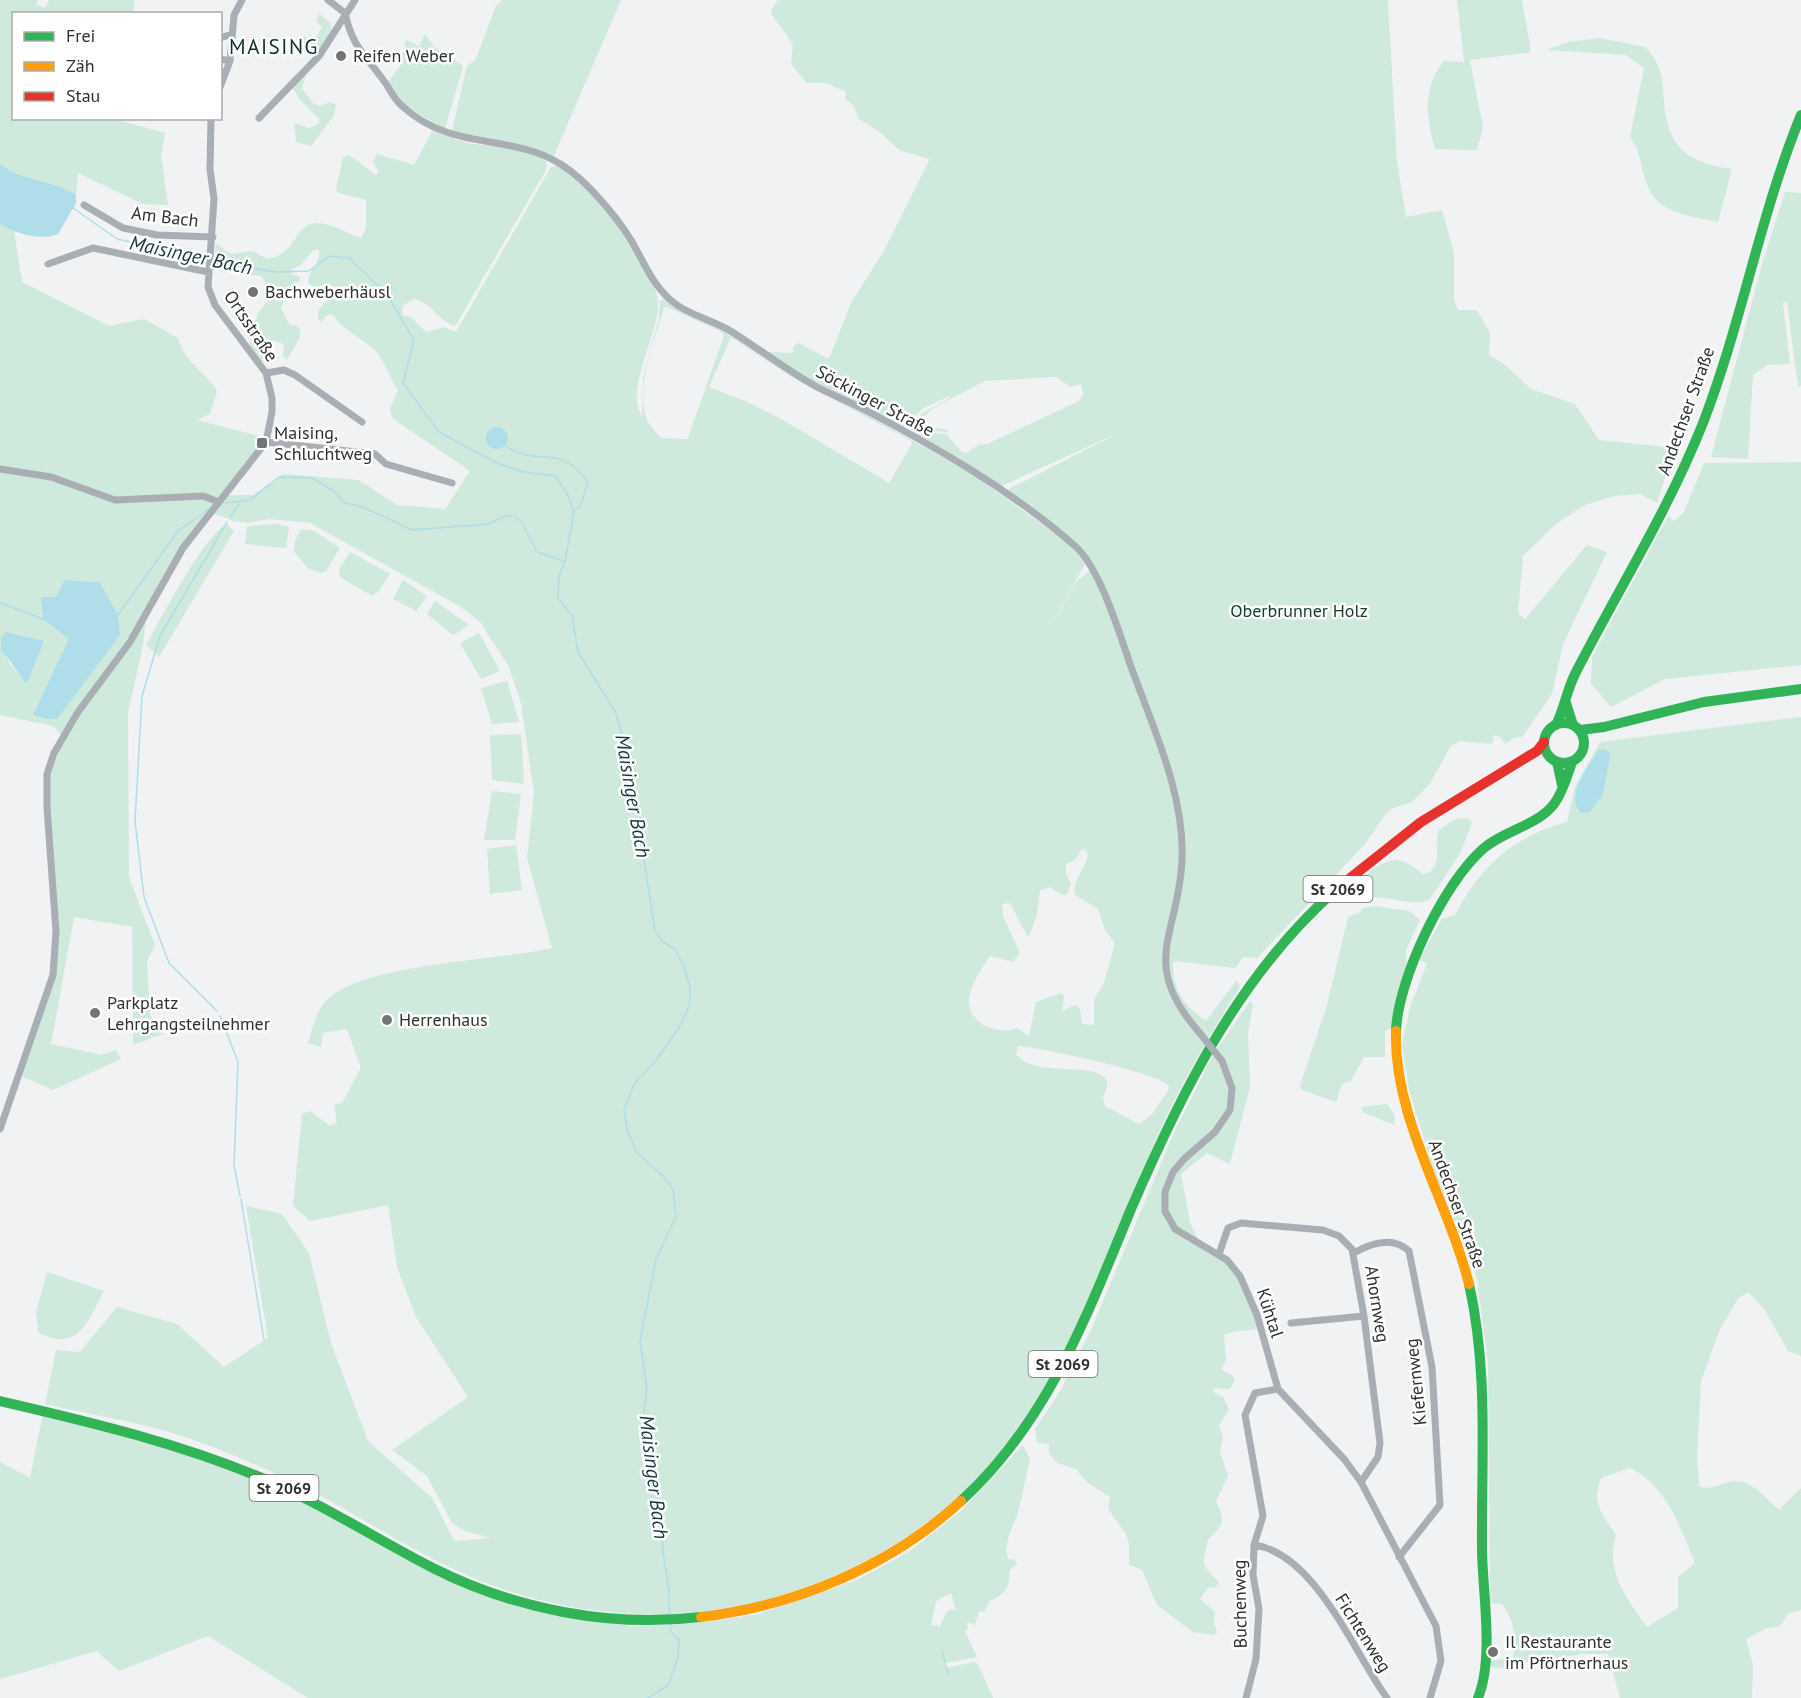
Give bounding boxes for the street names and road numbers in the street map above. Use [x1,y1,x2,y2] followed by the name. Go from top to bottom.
[130,201,200,232] street label: Am Bach
[219,286,284,366] street label: Ortsstraße
[1652,343,1719,478] street label: Andechser Straße
[812,360,938,441] street label: Söckinger Straße
[1304,876,1372,902] road number: St 2069
[1424,1136,1491,1271] street label: Andechser Straße
[1360,1264,1395,1344] street label: Ahornweg
[1252,1285,1289,1341] street label: Kühtal
[1400,1337,1431,1427] street label: Kiefernweg
[1028,1351,1098,1377] road number: St 2069
[250,1475,318,1501] road number: St 2069
[1227,1559,1252,1649] street label: Buchenweg
[1330,1589,1397,1676] street label: Fichtenweg

